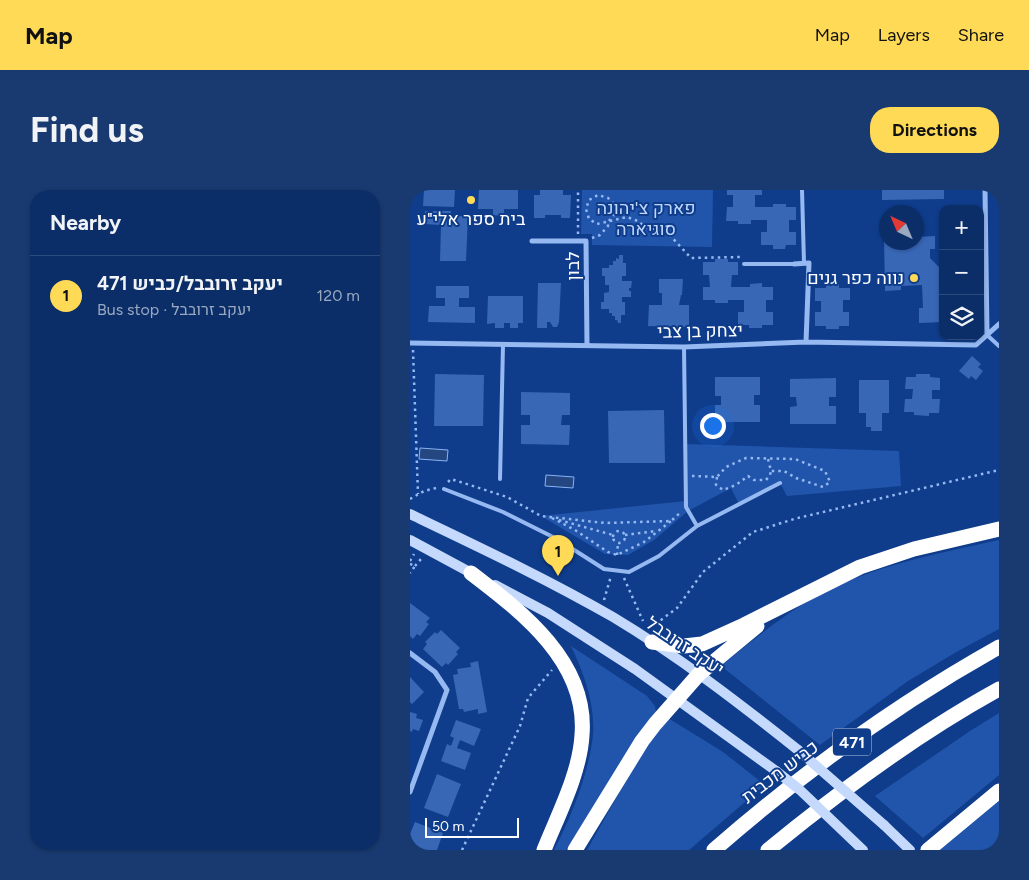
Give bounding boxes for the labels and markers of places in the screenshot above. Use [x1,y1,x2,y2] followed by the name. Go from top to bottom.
[465,194,477,206] marker: בית ספר אלי"ע
[416,208,526,230] place label: בית ספר אלי"ע
[807,267,904,289] place label: נווה כפר גנים
[908,272,920,284] marker: נווה כפר גנים
[542,535,574,576] pin: 1

